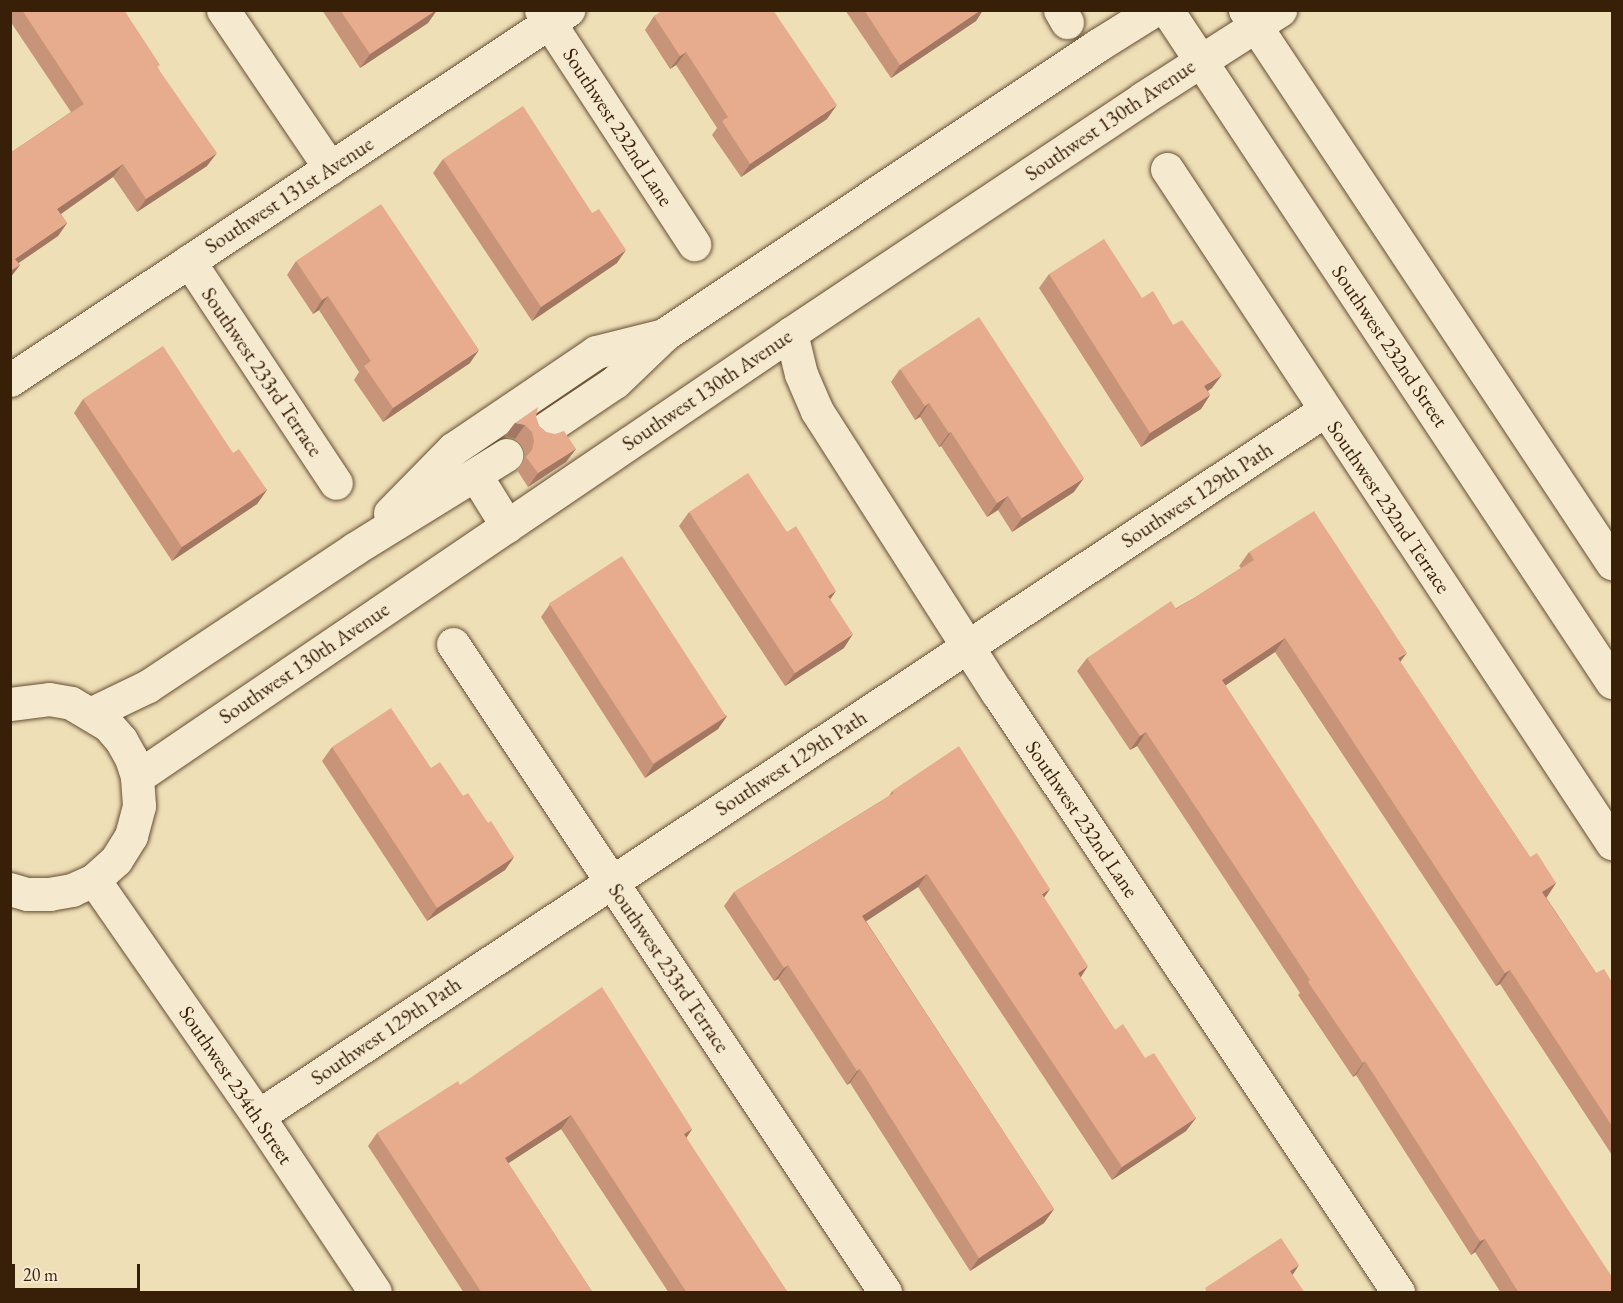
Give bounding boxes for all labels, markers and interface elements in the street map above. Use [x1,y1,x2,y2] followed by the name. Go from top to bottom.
[557,43,679,211] street label: Southwest 232nd Lane
[1020,54,1200,186] street label: Southwest 130th Avenue
[200,131,378,259] street label: Southwest 131st Avenue
[1326,260,1454,432] street label: Southwest 232nd Street
[196,283,328,461] street label: Southwest 233rd Terrace
[617,324,797,456] street label: Southwest 130th Avenue
[1322,416,1456,598] street label: Southwest 232nd Terrace
[1116,437,1278,553] street label: Southwest 129th Path
[214,597,394,729] street label: Southwest 130th Avenue
[710,705,872,821] street label: Southwest 129th Path
[1020,736,1144,902] street label: Southwest 232nd Lane
[603,879,735,1057] street label: Southwest 233rd Terrace
[306,971,466,1091] street label: Southwest 129th Path
[174,1001,298,1169] street label: Southwest 234th Street
[15,1252,142,1290] scale bar
[23,1263,58,1286] text: 20 m

